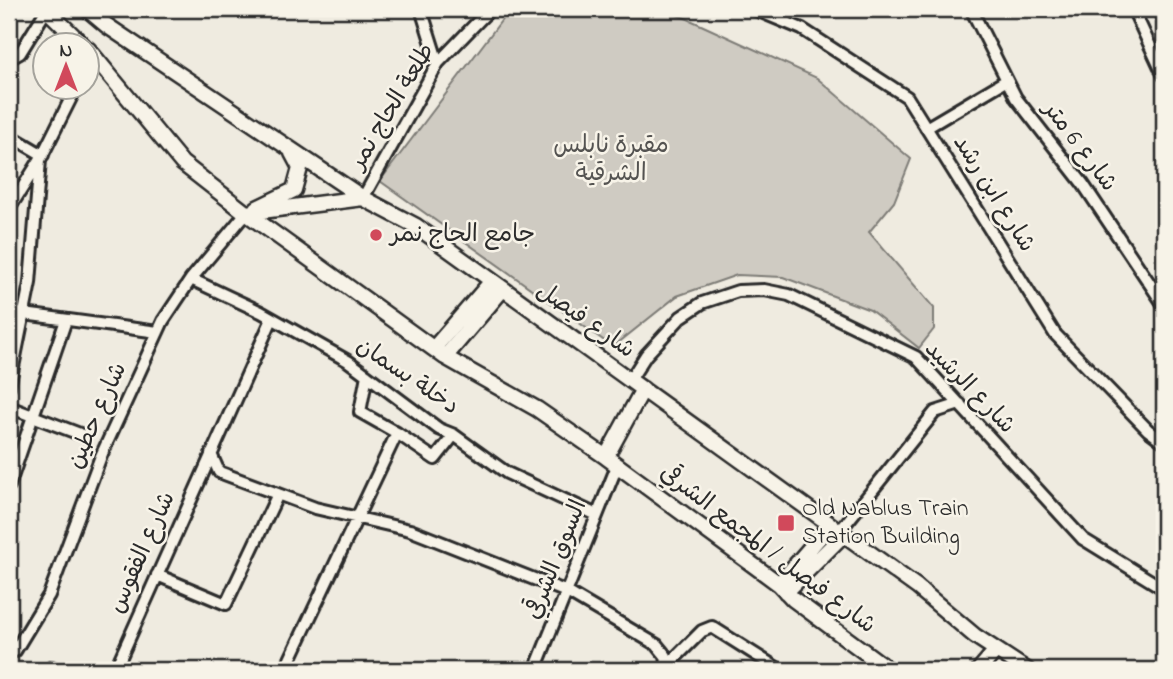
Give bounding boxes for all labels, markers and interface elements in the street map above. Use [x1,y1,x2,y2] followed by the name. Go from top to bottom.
[32,32,102,102] north arrow
[340,37,445,179] street label: طلعة الحاج نمر
[60,38,73,65] text: N
[1032,93,1125,200] street label: شارع 6 متر
[943,128,1043,260] street label: شارع ابن رشد
[553,129,669,192] park label: مقبرة نابلس الشرقية
[388,218,535,253] place label: جامع الحاج نمر
[368,227,384,243] marker: جامع الحاج نمر
[528,274,642,368] street label: شارع فيصل
[348,330,466,424] street label: دخلة بسمان
[915,333,1023,443] street label: شارع الرشيد
[59,357,137,475] street label: شارع حطين
[651,456,883,643] street label: شارع فيصل / المجمع الشرقي
[101,487,185,619] street label: شارع الفقوس
[802,492,969,555] place label: Old Nablus Train Station Building
[516,494,597,625] street label: السوق الشرقي
[776,513,796,533] marker: Old Nablus Train Station Building

